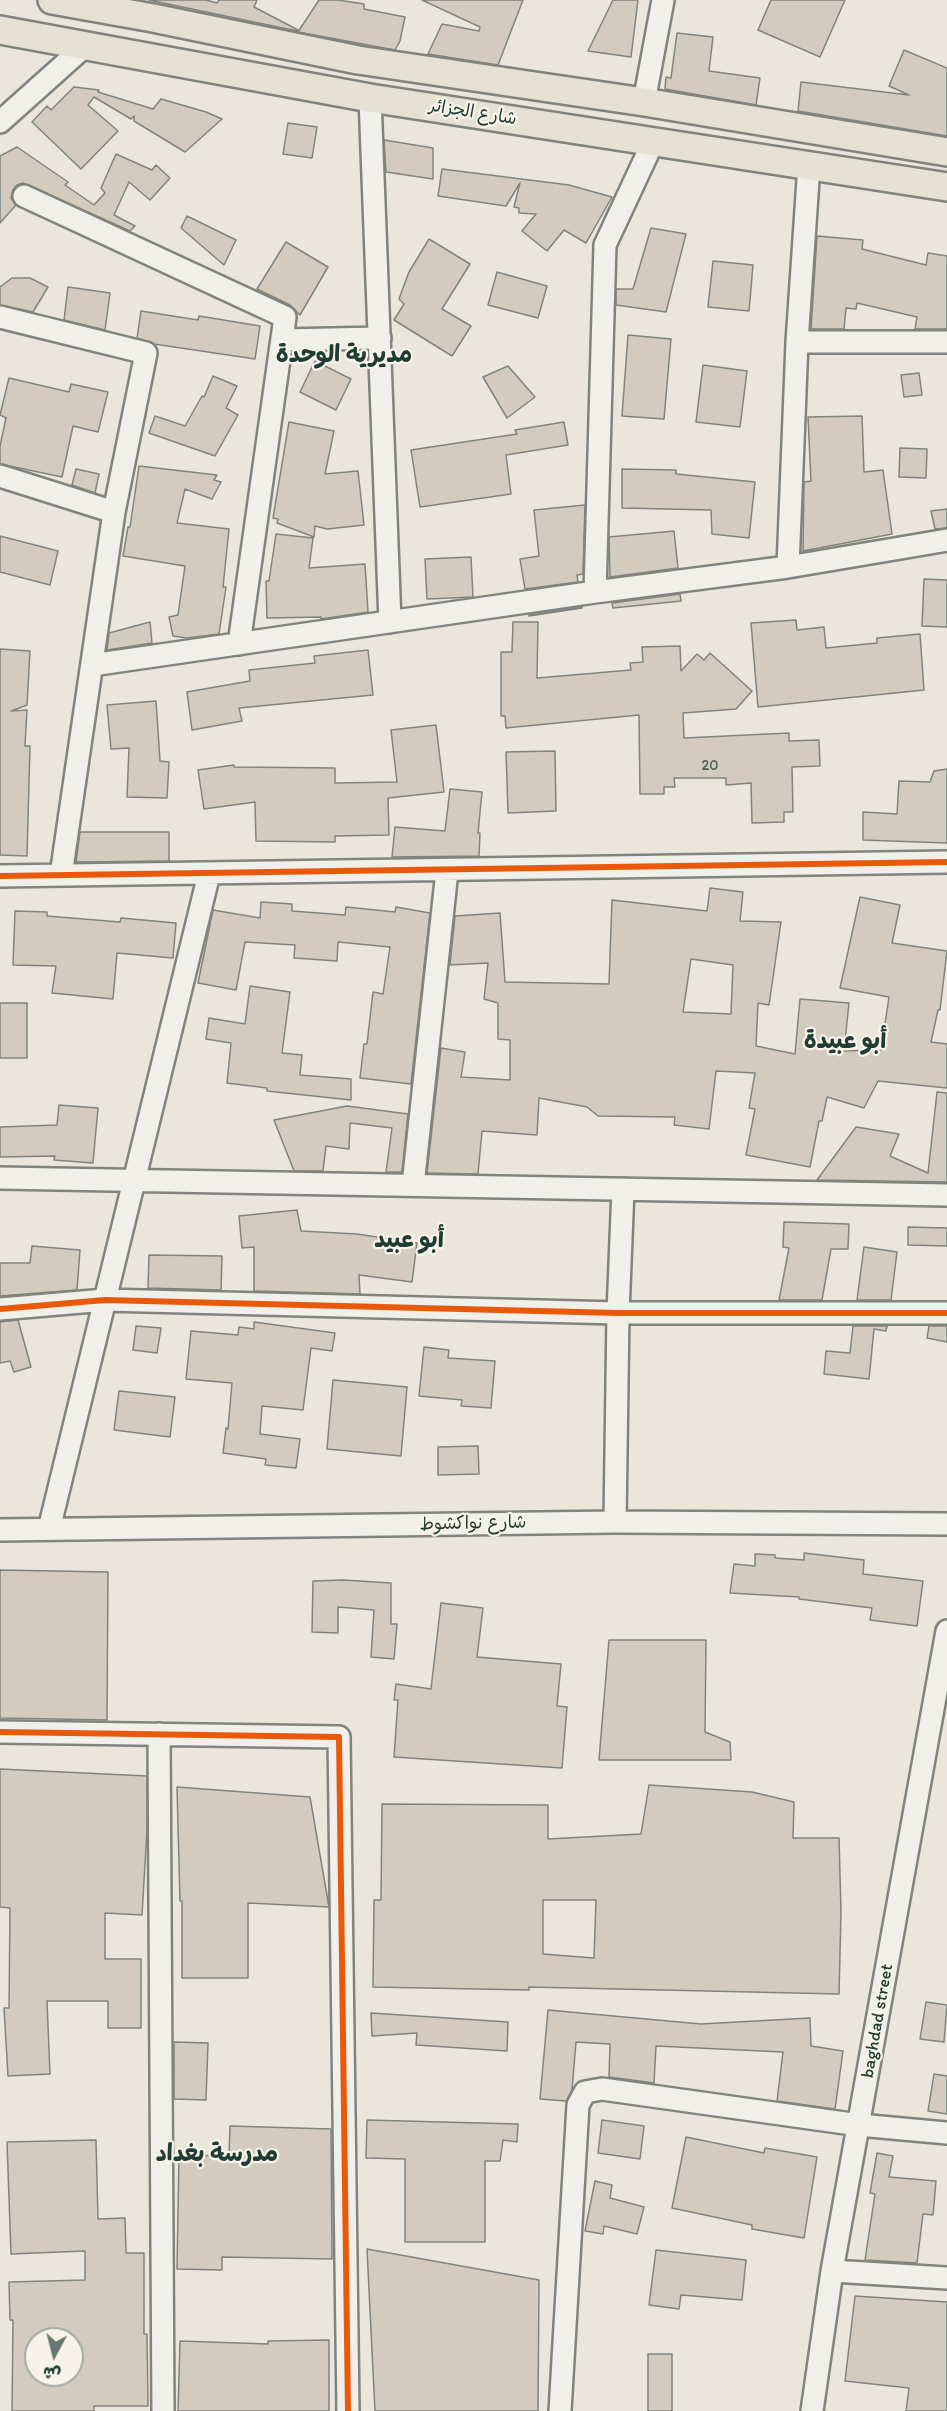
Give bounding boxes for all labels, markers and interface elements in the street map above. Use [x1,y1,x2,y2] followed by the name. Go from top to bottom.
[428,95,518,131] street label: شارع الجزائر
[276,342,412,370] district label: مديرية الوحدة
[701,757,719,775] house number: 20
[804,1028,886,1056] district label: أبو عبيدة
[374,1227,444,1255] district label: أبو عبيد
[419,1512,527,1536] street label: شارع نواكشوط
[857,1962,899,2080] street label: baghdad street
[156,2141,278,2169] district label: مدرسة بغداد
[24,2327,84,2387] north arrow
[42,2363,62,2384] text: ش

